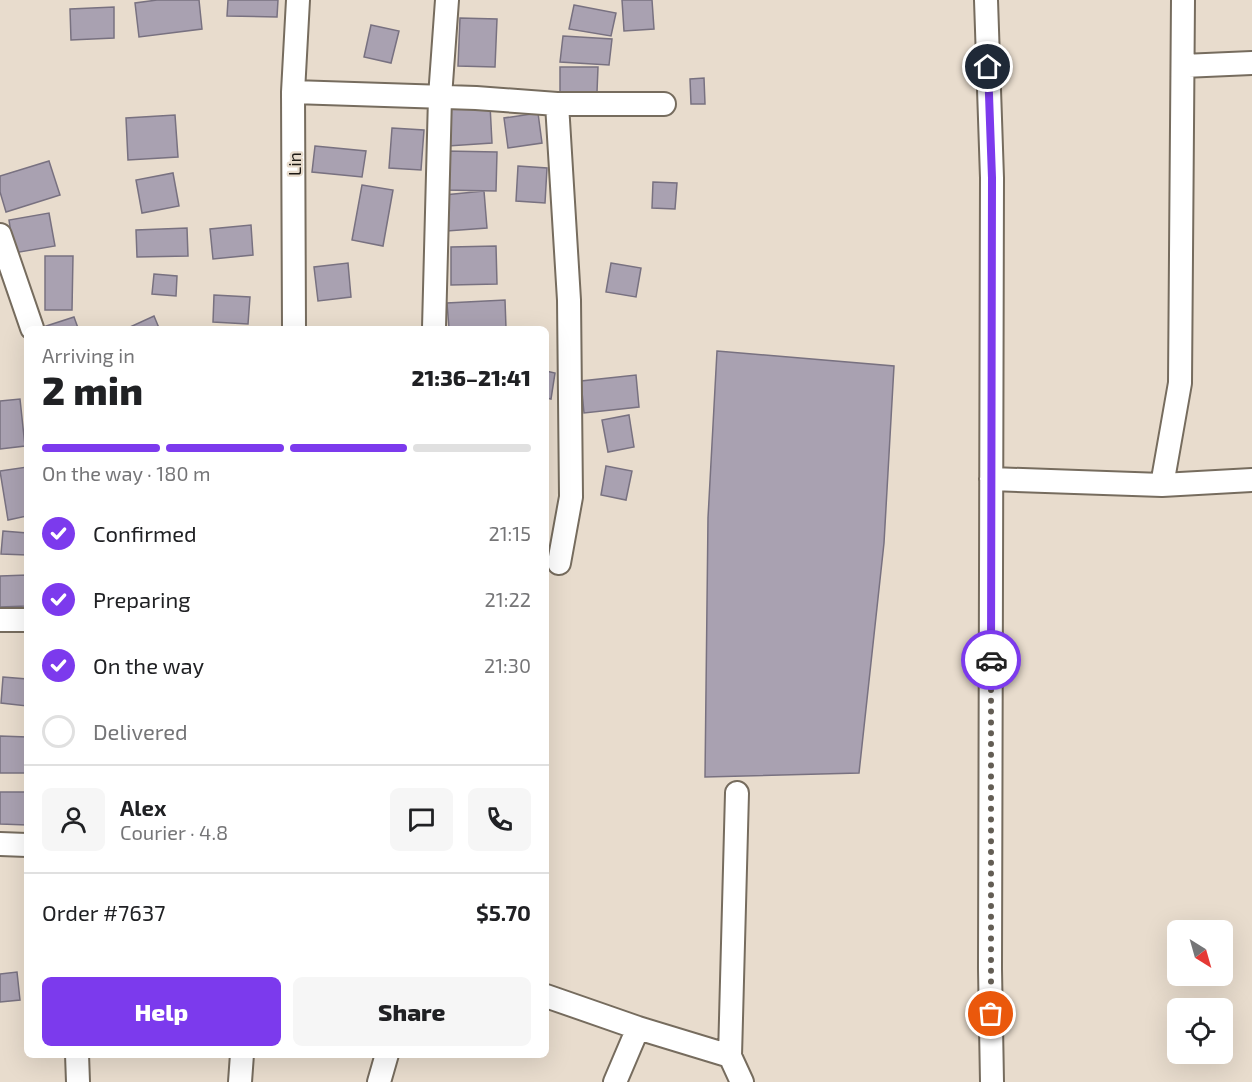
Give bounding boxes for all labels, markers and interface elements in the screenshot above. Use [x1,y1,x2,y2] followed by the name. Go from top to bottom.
[962,41,1013,92] pin
[971,50,1004,83] icon: home
[283,152,305,176] street label: Lin
[42,343,135,367] text: Arriving in
[411,364,531,390] text: 21:36–21:41
[42,366,143,413] text: 2 min
[42,461,210,485] text: On the way · 180 m
[42,517,75,550] icon: check
[93,520,197,546] text: Confirmed
[488,521,531,545] text: 21:15
[42,583,75,616] icon: check
[93,586,191,612] text: Preparing
[485,587,531,611] text: 21:22
[961,630,1021,690] courier
[975,644,1008,677] icon: car
[42,649,75,682] icon: check
[93,652,204,678] text: On the way
[484,653,531,677] text: 21:30
[93,718,188,744] text: Delivered
[42,788,105,851] button: person
[390,788,453,851] button: chat
[468,788,531,851] button: phone
[120,794,166,820] text: Alex
[120,820,228,844] text: Courier · 4.8
[42,899,165,925] text: Order #7637
[476,899,531,925] text: $5.70
[1167,920,1233,986] north arrow
[1167,920,1233,1064] map controls
[42,977,281,1046] button: Help
[293,977,531,1046] button: Share
[965,988,1016,1039] pin
[974,997,1007,1030] icon: bag
[1167,998,1233,1064] button: locate

